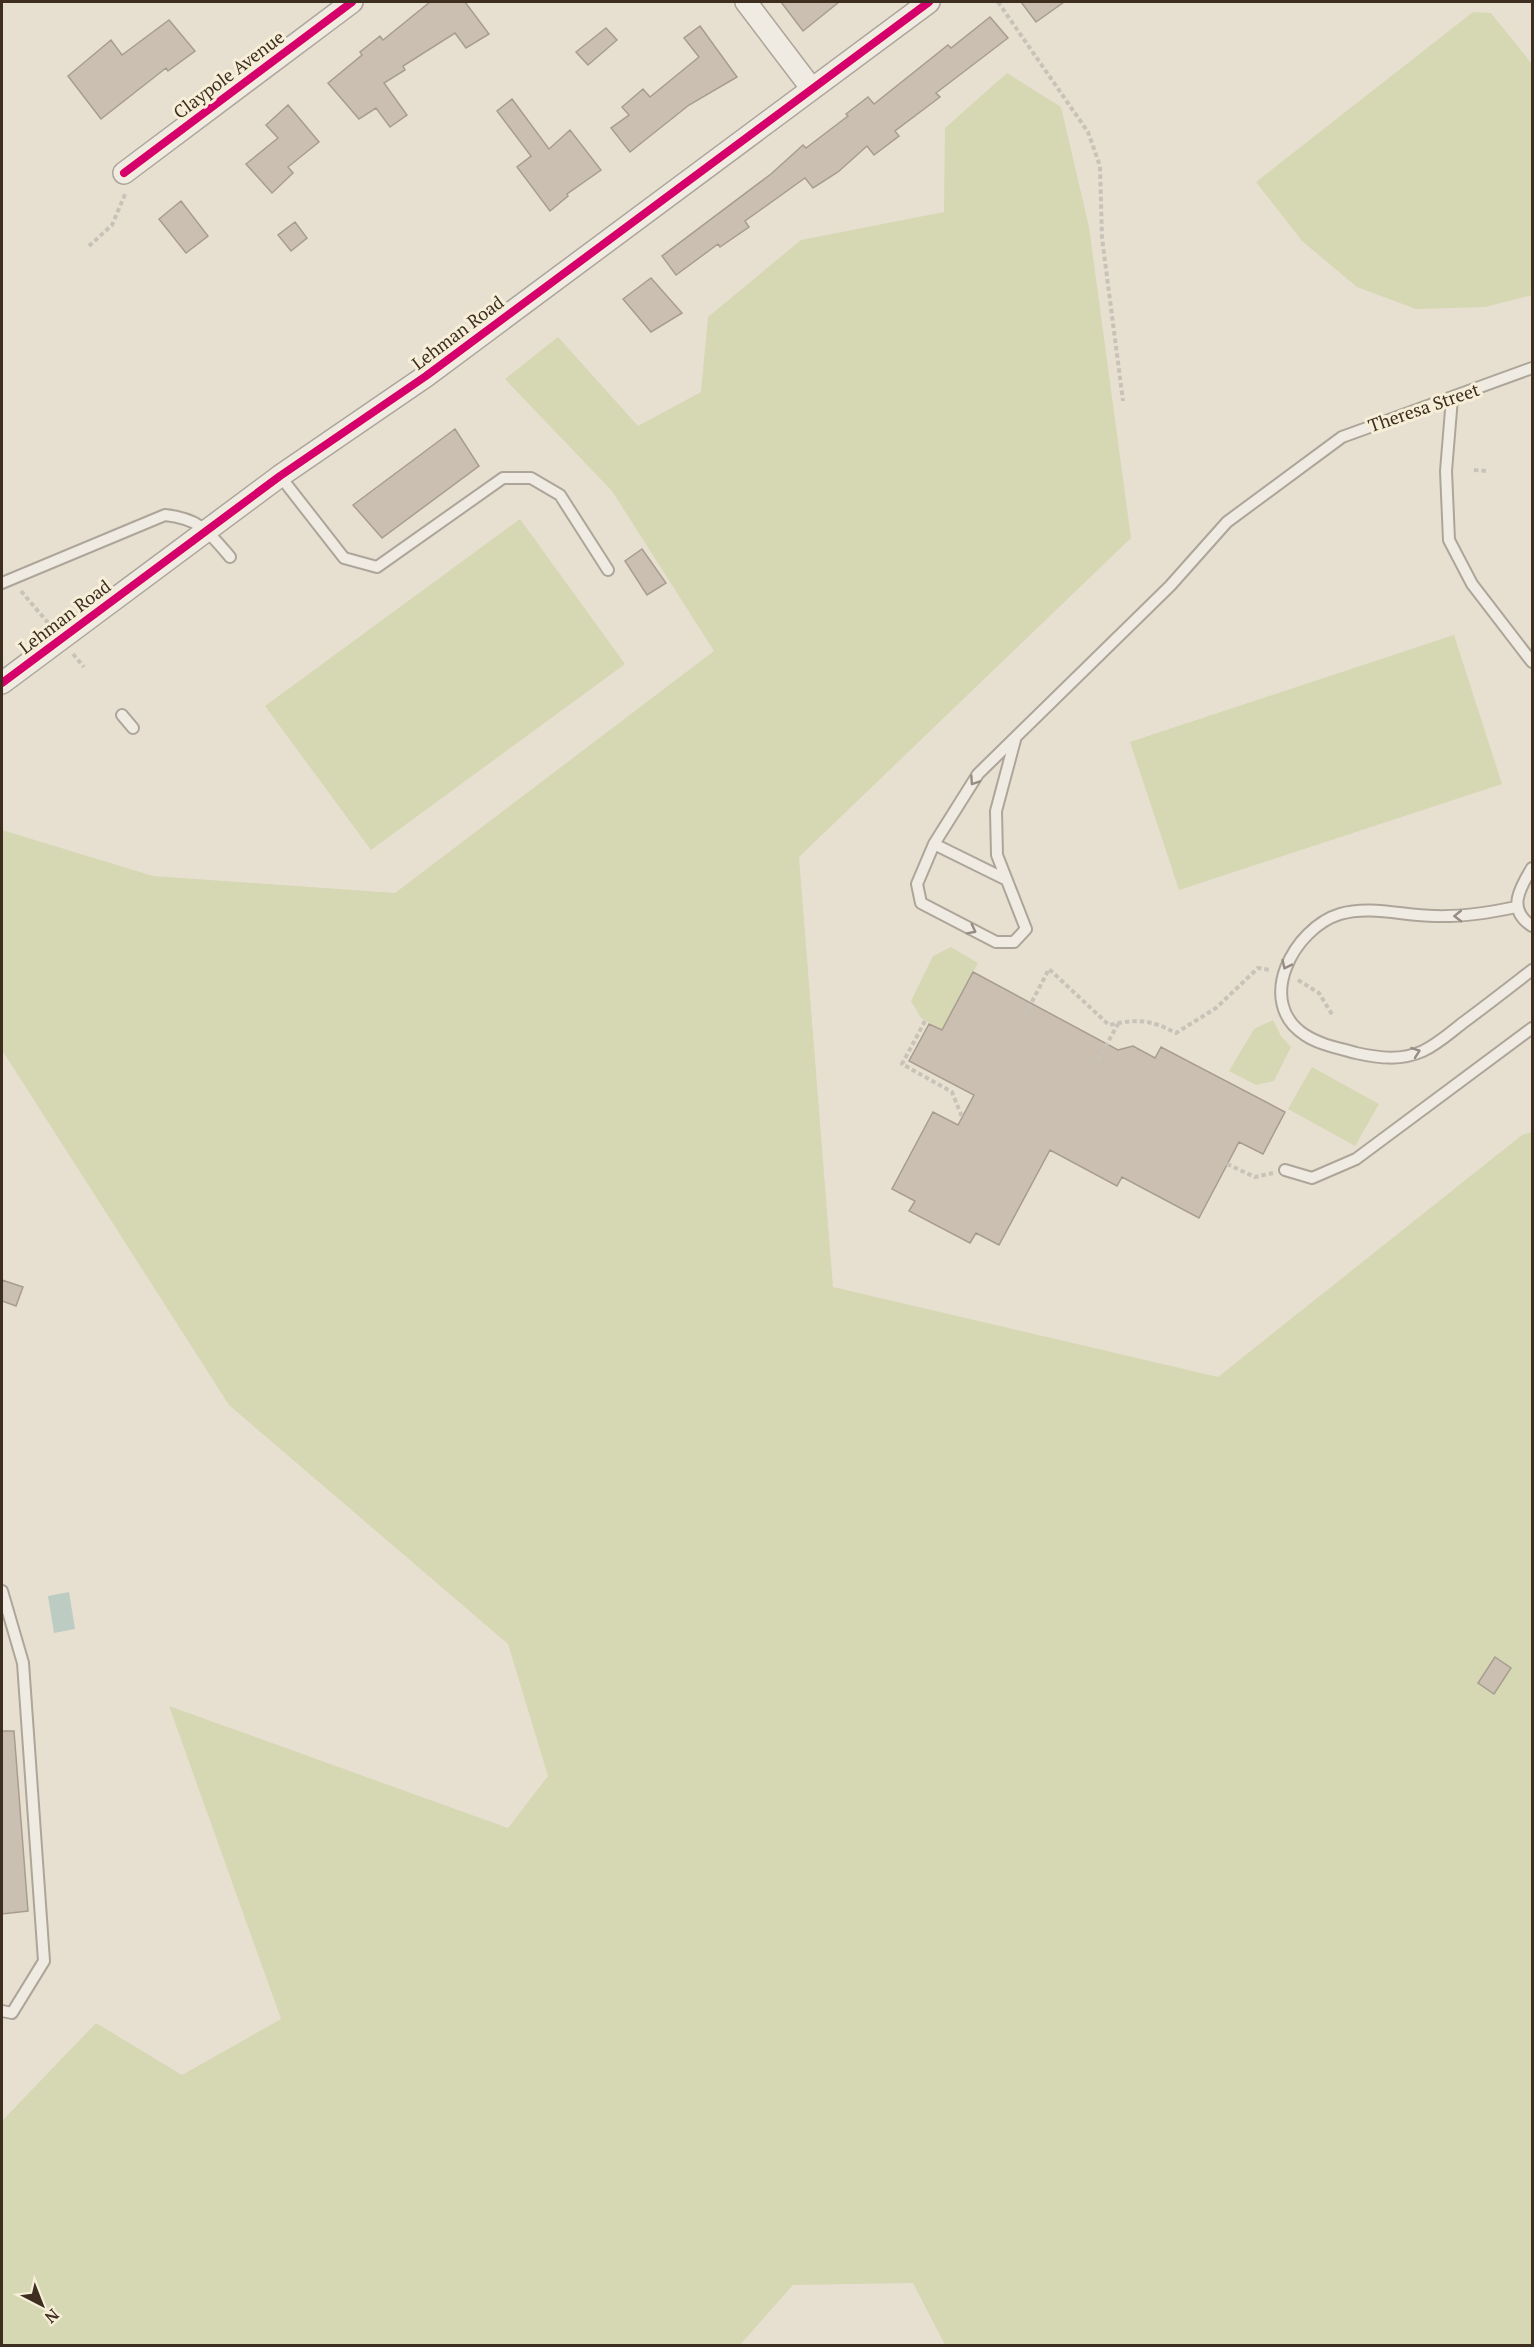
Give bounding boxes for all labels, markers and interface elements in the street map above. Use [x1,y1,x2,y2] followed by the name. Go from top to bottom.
[168,25,289,124] street label: Claypole Avenue
[407,290,508,375] street label: Lehman Road
[1365,377,1483,437] street label: Theresa Street
[14,574,115,659] street label: Lehman Road
[970,775,981,786] one-way arrow
[1454,910,1463,922] one-way arrow
[966,923,976,934] one-way arrow
[1282,959,1294,970] one-way arrow
[1411,1047,1421,1060] one-way arrow
[12,2275,72,2335] north arrow
[40,2304,64,2328] text: N

